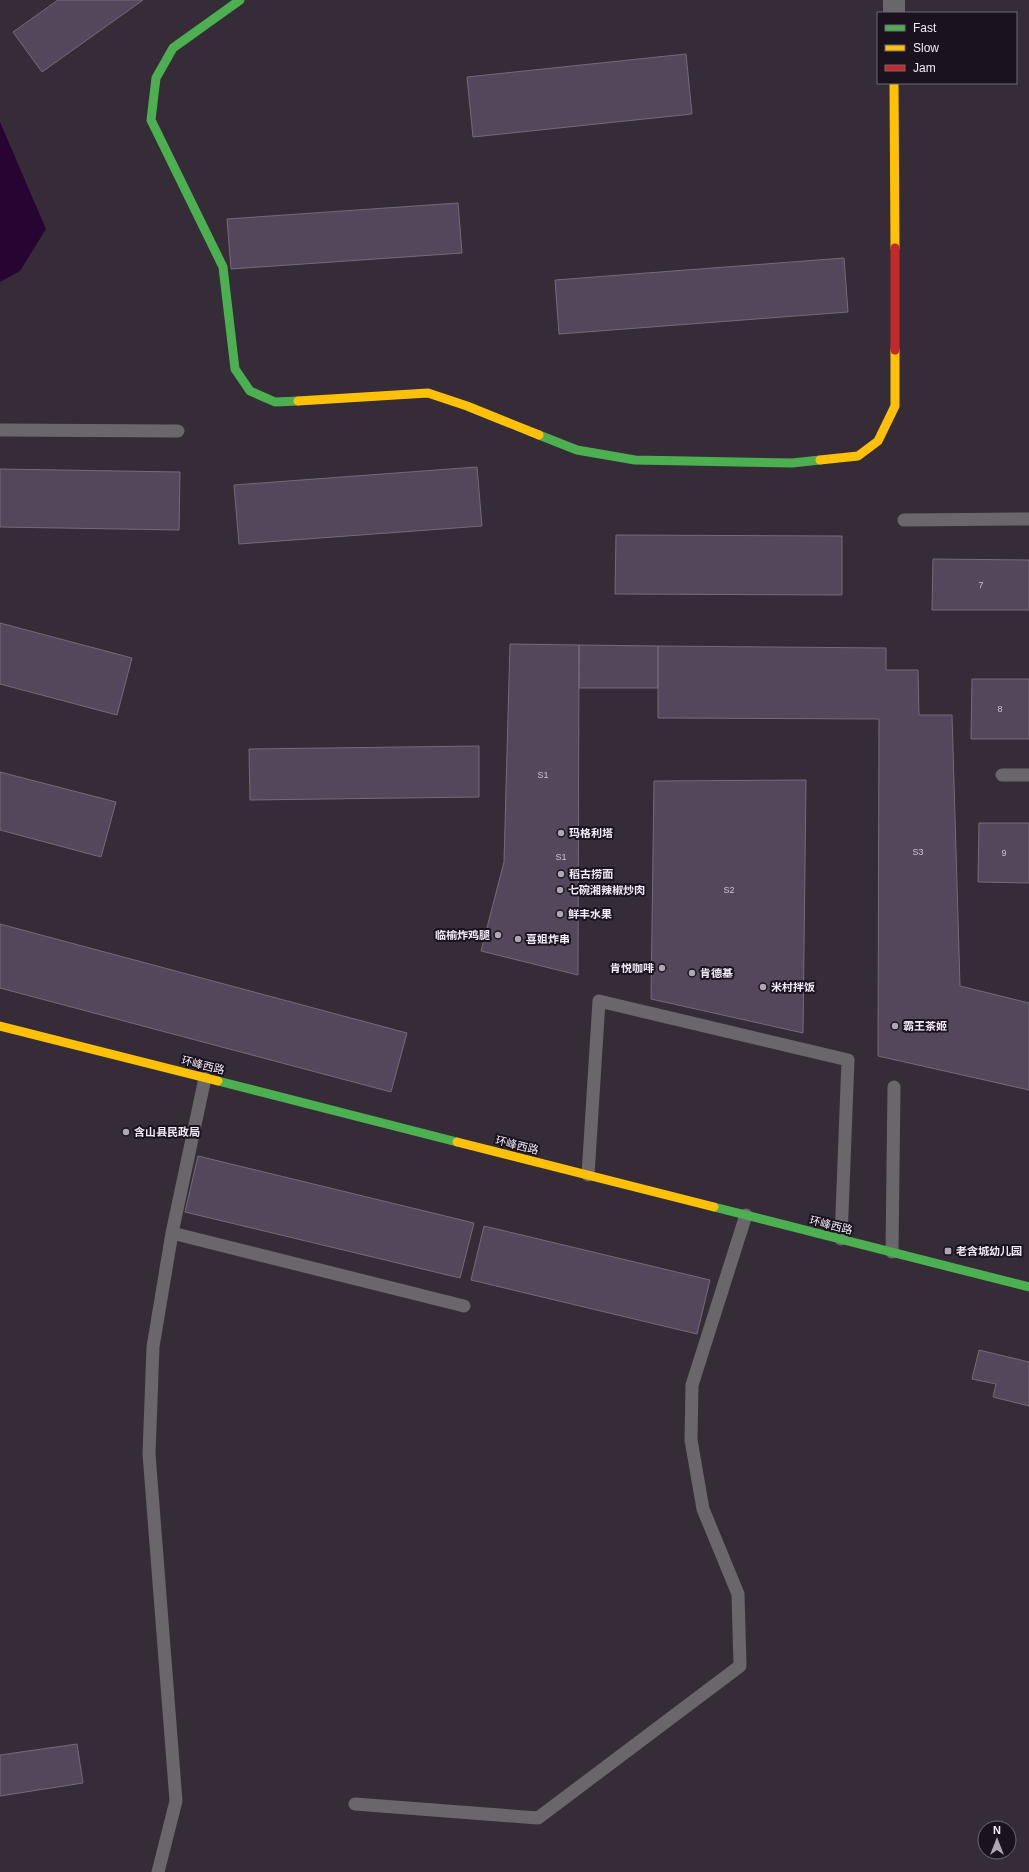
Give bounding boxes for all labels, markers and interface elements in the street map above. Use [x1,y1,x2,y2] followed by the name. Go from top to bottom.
[877,12,1017,84] legend
[913,21,937,35] text: Fast
[913,41,939,55] text: Slow
[913,61,936,75] text: Jam
[978,580,984,590] house number: 7
[997,704,1003,714] house number: 8
[537,770,549,780] house number: S1
[569,827,613,839] place label: 玛格利塔
[556,828,566,838] marker: 玛格利塔
[912,847,924,857] house number: S3
[1001,848,1007,858] house number: 9
[555,852,567,862] house number: S1
[569,868,613,880] place label: 稻古捞面
[556,869,566,879] marker: 稻古捞面
[568,884,645,896] place label: 七碗湘辣椒炒肉
[555,885,565,895] marker: 七碗湘辣椒炒肉
[723,885,735,895] house number: S2
[568,908,612,920] place label: 鲜丰水果
[555,909,565,919] marker: 鲜丰水果
[435,929,490,941] place label: 临榆炸鸡腿
[493,930,503,940] marker: 临榆炸鸡腿
[526,933,570,945] place label: 喜姐炸串
[513,934,523,944] marker: 喜姐炸串
[610,962,654,974] place label: 肯悦咖啡
[657,963,667,973] marker: 肯悦咖啡
[700,967,733,979] place label: 肯德基
[687,968,697,978] marker: 肯德基
[771,981,815,993] place label: 米村拌饭
[758,982,768,992] marker: 米村拌饭
[903,1020,947,1032] place label: 霸王茶姬
[890,1021,900,1031] marker: 霸王茶姬
[180,1054,226,1076] street label: 环峰西路
[134,1126,200,1138] place label: 含山县民政局
[121,1127,131,1137] marker: 含山县民政局
[494,1134,540,1156] street label: 环峰西路
[808,1214,854,1236] street label: 环峰西路
[956,1245,1022,1257] place label: 老含城幼儿园
[943,1246,953,1256] marker: 老含城幼儿园
[977,1820,1017,1860] north arrow
[993,1824,1001,1836] text: N

